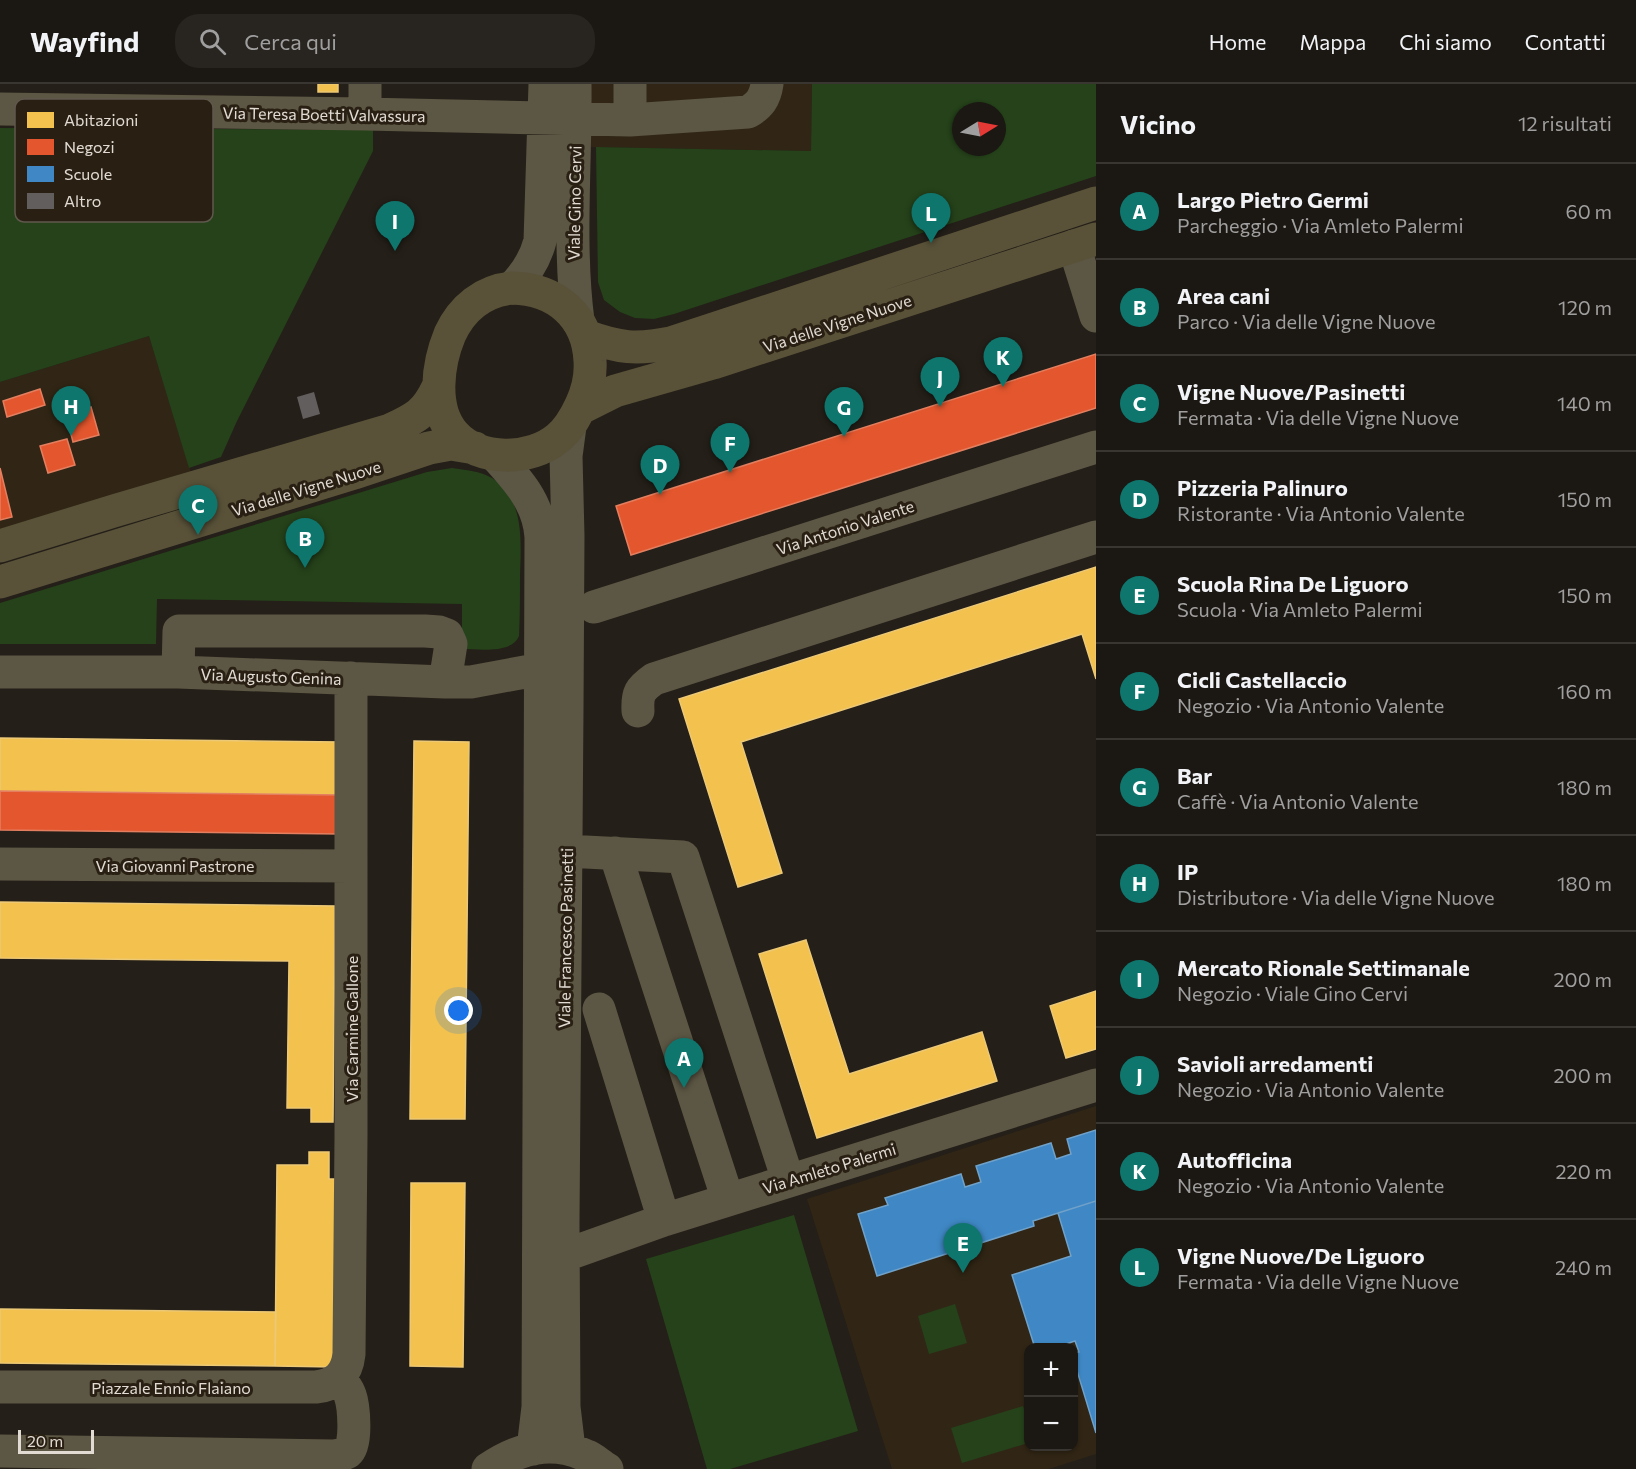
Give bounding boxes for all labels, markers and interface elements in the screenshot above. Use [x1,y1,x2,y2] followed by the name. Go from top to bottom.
[175,14,595,68] search box
[30,24,139,58] text: Wayfind
[196,25,229,58] icon: search
[244,28,337,55] text: Cerca qui
[1209,29,1266,54] text: Home
[1299,29,1366,54] text: Mappa
[1399,29,1492,54] text: Chi siamo
[1525,29,1606,54] text: Contatti
[15,99,213,222] legend
[952,102,1006,156] north arrow
[222,103,426,125] street label: Via Teresa Boetti Valvassura
[1120,108,1196,139] text: Vicino
[64,110,138,129] text: Abitazioni
[1518,111,1612,135] text: 12 risultati
[64,137,115,156] text: Negozi
[563,145,585,261] street label: Viale Gino Cervi
[64,164,112,183] text: Scuole
[1177,186,1369,213] text: Largo Pietro Germi
[64,191,101,210] text: Altro
[912,194,950,243] pin: L
[1132,199,1147,223] text: A
[1566,199,1612,223] text: 60 m
[376,202,414,251] pin: I
[1177,213,1464,237] text: Parcheggio · Via Amleto Palermi
[1177,282,1270,309] text: Area cani
[760,290,914,356] street label: Via delle Vigne Nuove
[1133,295,1146,319] text: B
[1558,295,1612,319] text: 120 m
[1177,309,1436,333] text: Parco · Via delle Vigne Nuove
[984,338,1022,387] pin: K
[920,358,960,407] pin: J
[1177,378,1405,405] text: Vigne Nuove/Pasinetti
[52,386,90,436] pin: H
[824,388,864,437] pin: G
[1133,391,1146,415] text: C
[1557,391,1612,415] text: 140 m
[1177,405,1459,429] text: Fermata · Via delle Vigne Nuove
[710,424,750,473] pin: F
[640,446,680,495] pin: D
[229,456,383,520] street label: Via delle Vigne Nuove
[1177,474,1348,501] text: Pizzeria Palinuro
[178,486,218,535] pin: C
[1132,487,1147,511] text: D
[1558,487,1612,511] text: 150 m
[774,496,916,558] street label: Via Antonio Valente
[1177,501,1465,525] text: Ristorante · Via Antonio Valente
[286,518,324,568] pin: B
[1177,570,1409,597] text: Scuola Rina De Liguoro
[1134,583,1145,607] text: E
[1558,583,1612,607] text: 150 m
[1177,597,1423,621] text: Scuola · Via Amleto Palermi
[200,664,342,688] street label: Via Augusto Genina
[1177,666,1347,693] text: Cicli Castellaccio
[1134,679,1145,703] text: F
[1557,679,1612,703] text: 160 m
[1177,693,1444,717] text: Negozio · Via Antonio Valente
[1177,762,1212,789] text: Bar
[1132,775,1147,799] text: G
[1557,775,1612,799] text: 180 m
[1177,789,1419,813] text: Caffè · Via Antonio Valente
[554,848,576,1028] street label: Viale Francesco Pasinetti
[95,856,255,875] street label: Via Giovanni Pastrone
[1177,858,1198,885] text: IP
[1132,871,1147,895] text: H
[1557,871,1612,895] text: 180 m
[1177,885,1494,909] text: Distributore · Via delle Vigne Nuove
[1177,954,1470,981] text: Mercato Rionale Settimanale
[342,956,361,1102] street label: Via Carmine Gallone
[1136,967,1143,991] text: I
[1554,967,1612,991] text: 200 m
[1177,981,1408,1005] text: Negozio · Viale Gino Cervi
[444,996,473,1025] your location
[664,1038,704,1088] pin: A
[1177,1050,1373,1077] text: Savioli arredamenti
[1136,1063,1143,1087] text: J
[1554,1063,1612,1087] text: 200 m
[1177,1077,1444,1101] text: Negozio · Via Antonio Valente
[760,1139,898,1197] street label: Via Amleto Palermi
[1177,1146,1292,1173] text: Autofficina
[1133,1159,1146,1183] text: K
[1556,1159,1612,1183] text: 220 m
[1177,1173,1444,1197] text: Negozio · Via Antonio Valente
[944,1224,982,1273] pin: E
[1177,1242,1425,1269] text: Vigne Nuove/De Liguoro
[1134,1255,1145,1279] text: L
[1555,1255,1612,1279] text: 240 m
[1177,1269,1459,1293] text: Fermata · Via delle Vigne Nuove
[1024,1343,1078,1451] map controls
[1024,1343,1078,1397] button: +
[91,1378,251,1397] street label: Piazzale Ennio Flaiano
[1024,1397,1078,1451] button: −
[18,1427,94,1454] scale bar
[27,1431,63,1450] text: 20 m

